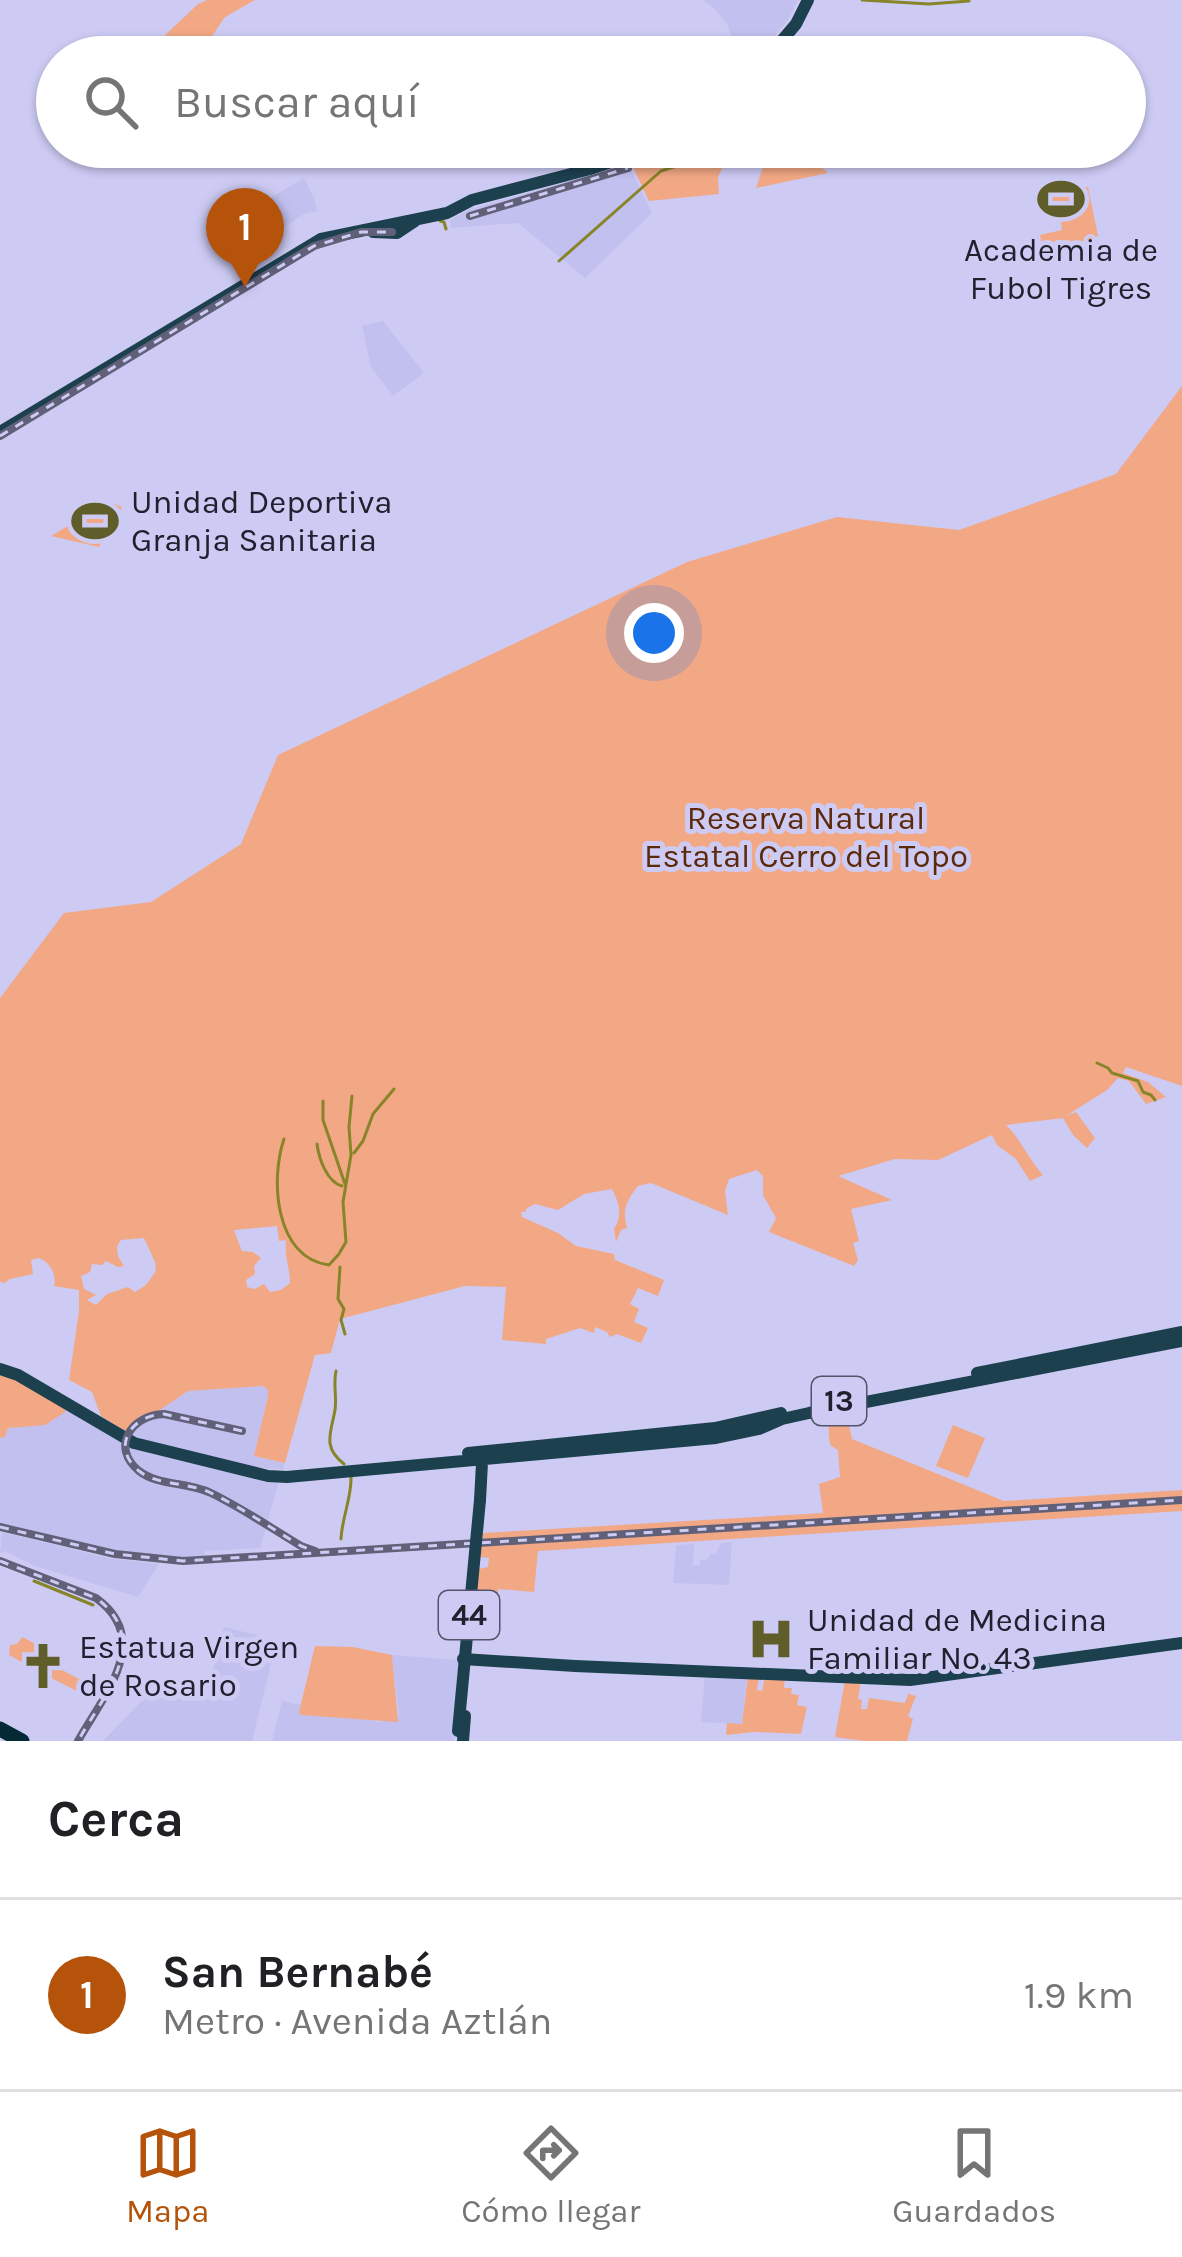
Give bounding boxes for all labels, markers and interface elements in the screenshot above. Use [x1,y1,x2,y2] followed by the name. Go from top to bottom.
[36,36,1146,168] search box
[78,69,144,135] icon: search
[174,76,420,128] text: Buscar aquí
[1036,174,1086,224] sports icon: Academia de Fubol Tigres
[206,188,284,287] pin: 1
[964,231,1158,307] place label: Academia de Fubol Tigres
[131,483,392,559] place label: Unidad Deportiva Granja Sanitaria
[70,496,120,546] sports icon: Unidad Deportiva Granja Sanitaria
[624,603,684,663] your location
[644,799,968,875] park label: Reserva Natural Estatal Cerro del Topo
[812,1377,866,1425] road number: 13
[439,1591,499,1639] road number: 44
[807,1601,1107,1677] place label: Unidad de Medicina Familiar No. 43
[746,1614,796,1664] hospital icon: Unidad de Medicina Familiar No. 43
[79,1628,299,1704] place label: Estatua Virgen de Rosario
[18,1641,68,1691] church icon: Estatua Virgen de Rosario
[48,1789,184,1849] text: Cerca
[162,1946,433,1998] text: San Bernabé
[80,1972,94,2018] text: 1
[1024,1972,1134,2018] text: 1.9 km
[162,1998,552,2044] text: Metro · Avenida Aztlán
[126,2120,209,2230] tab: Mapa
[461,2120,640,2230] tab: Cómo llegar
[892,2120,1056,2230] tab: Guardados

